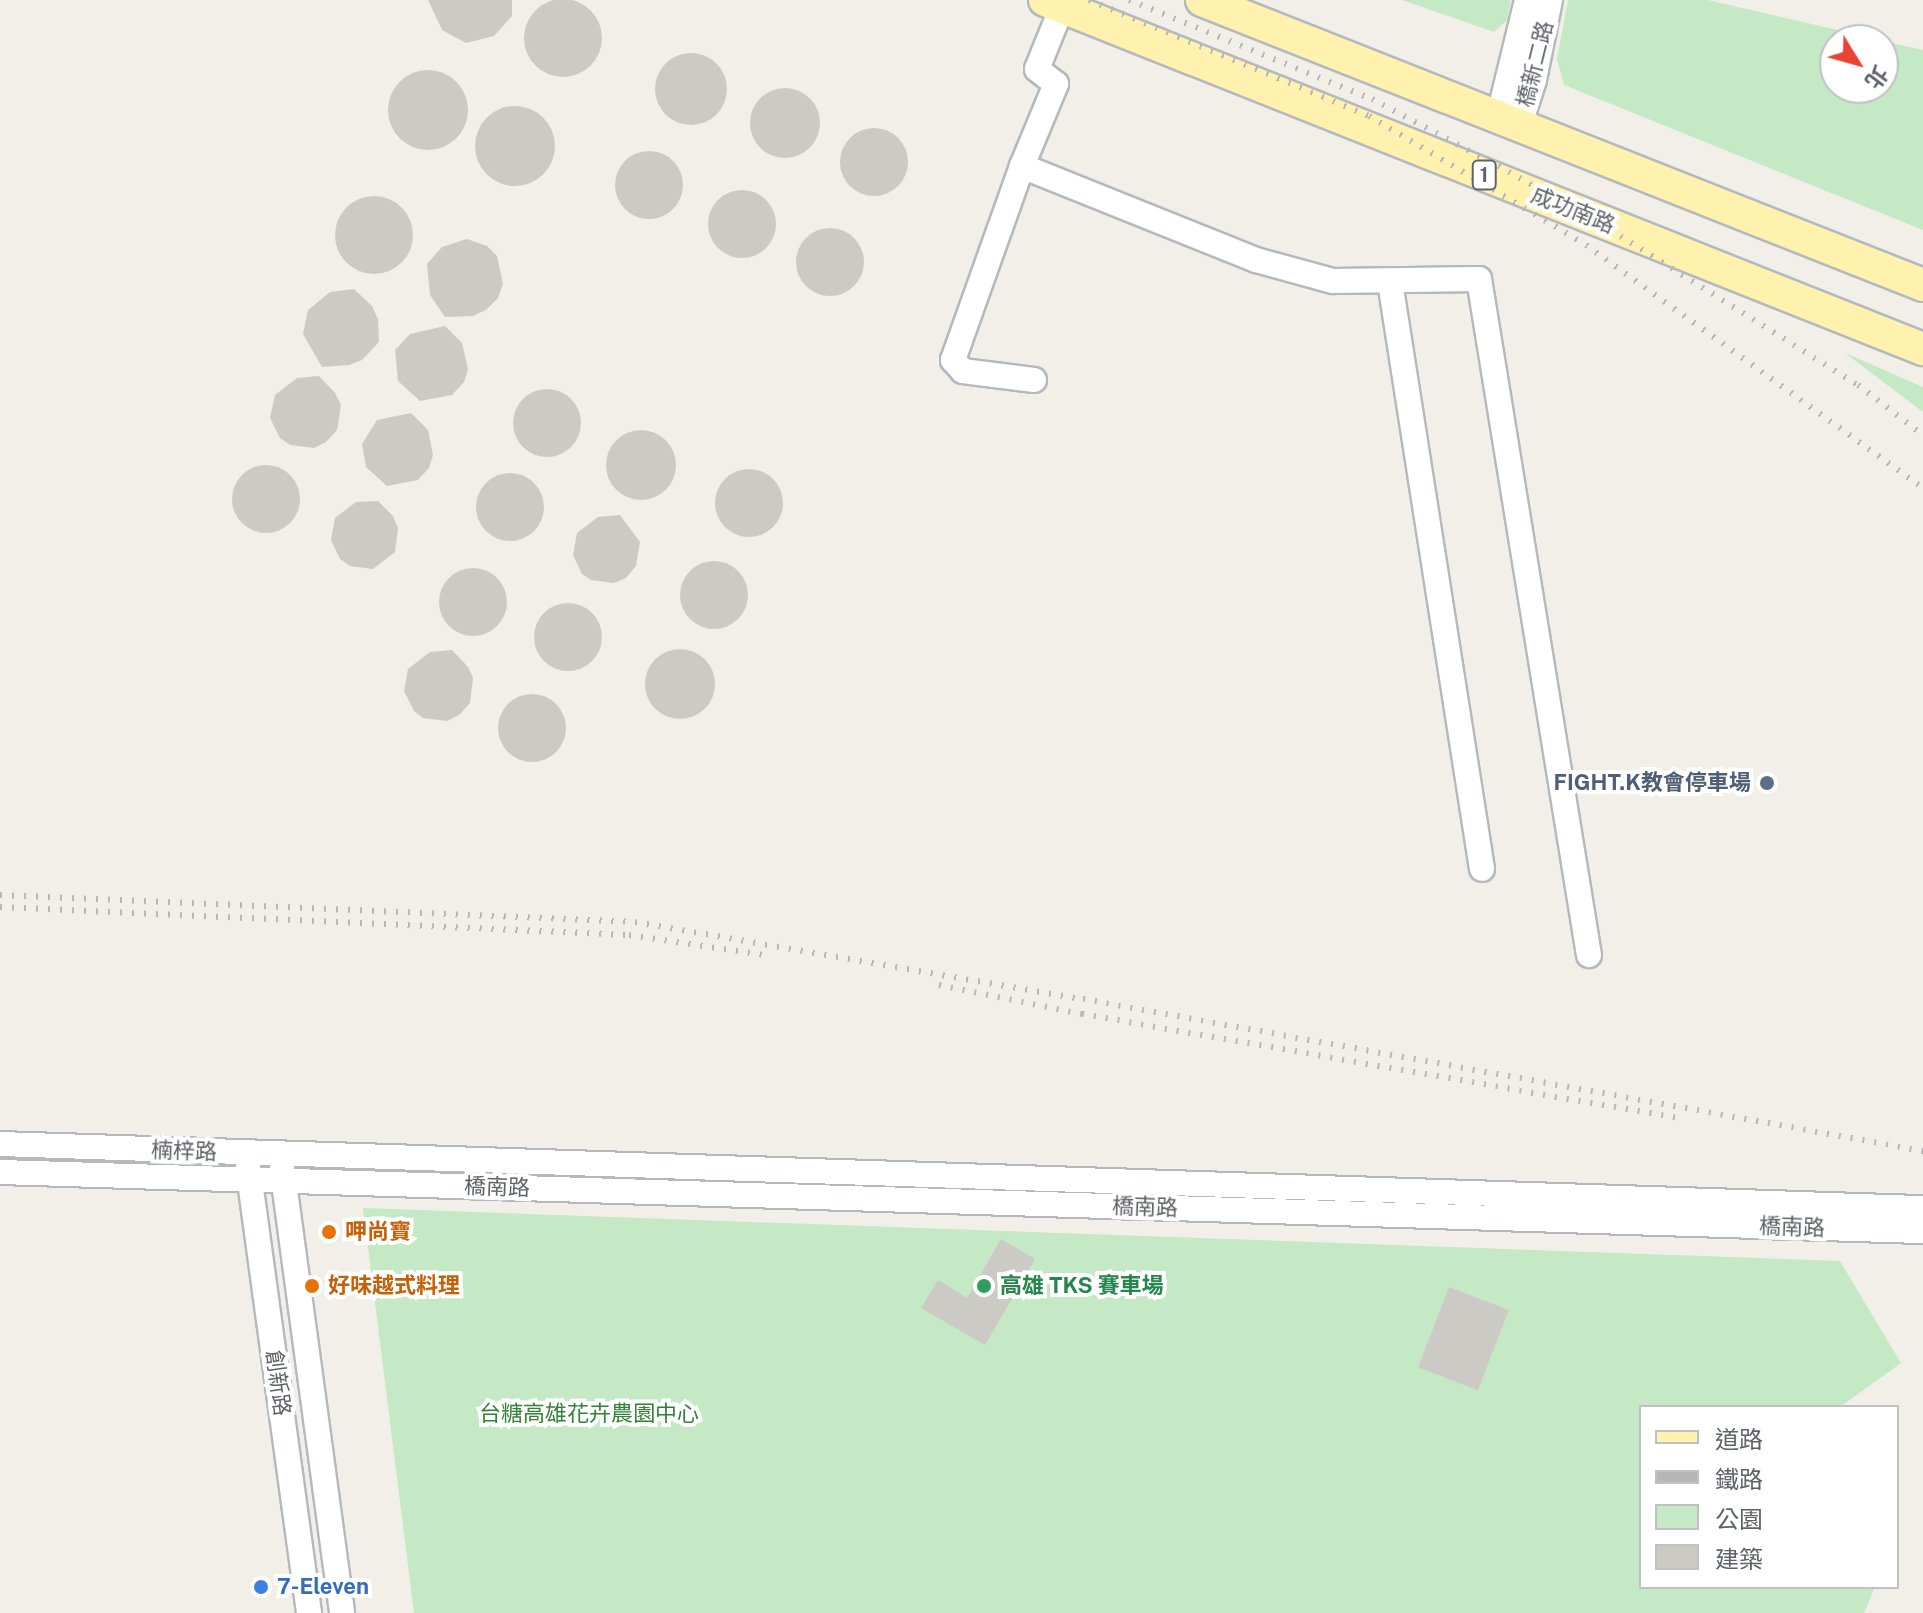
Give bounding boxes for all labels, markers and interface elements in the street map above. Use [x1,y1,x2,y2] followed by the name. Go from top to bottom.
[1512,18,1558,110] street label: 橋新二路
[1819,24,1899,104] north arrow
[1860,61,1894,94] text: 北
[1470,159,1498,191] road number: 1
[1527,181,1619,239] street label: 成功南路
[1554,770,1751,796] place label: FIGHT.K教會停車場
[1758,774,1776,792] marker: FIGHT.K教會停車場
[151,1137,217,1165] street label: 楠梓路
[464,1173,530,1201] street label: 橋南路
[1112,1193,1178,1221] street label: 橋南路
[1759,1213,1825,1241] street label: 橋南路
[345,1219,411,1245] place label: 呷尚寶
[320,1223,338,1241] marker: 呷尚寶
[328,1273,460,1299] place label: 好味越式料理
[1000,1273,1164,1299] place label: 高雄 TKS 賽車場
[303,1277,321,1295] marker: 好味越式料理
[975,1277,993,1295] marker: 高雄 TKS 賽車場
[260,1348,296,1418] street label: 創新路
[479,1401,699,1427] park label: 台糖高雄花卉農園中心
[1639,1405,1899,1589] legend
[1715,1425,1763,1453] text: 道路
[1715,1465,1763,1493] text: 鐵路
[1715,1505,1763,1533] text: 公園
[1715,1545,1763,1573] text: 建築
[277,1574,369,1600] place label: 7-Eleven
[252,1578,270,1596] marker: 7-Eleven

